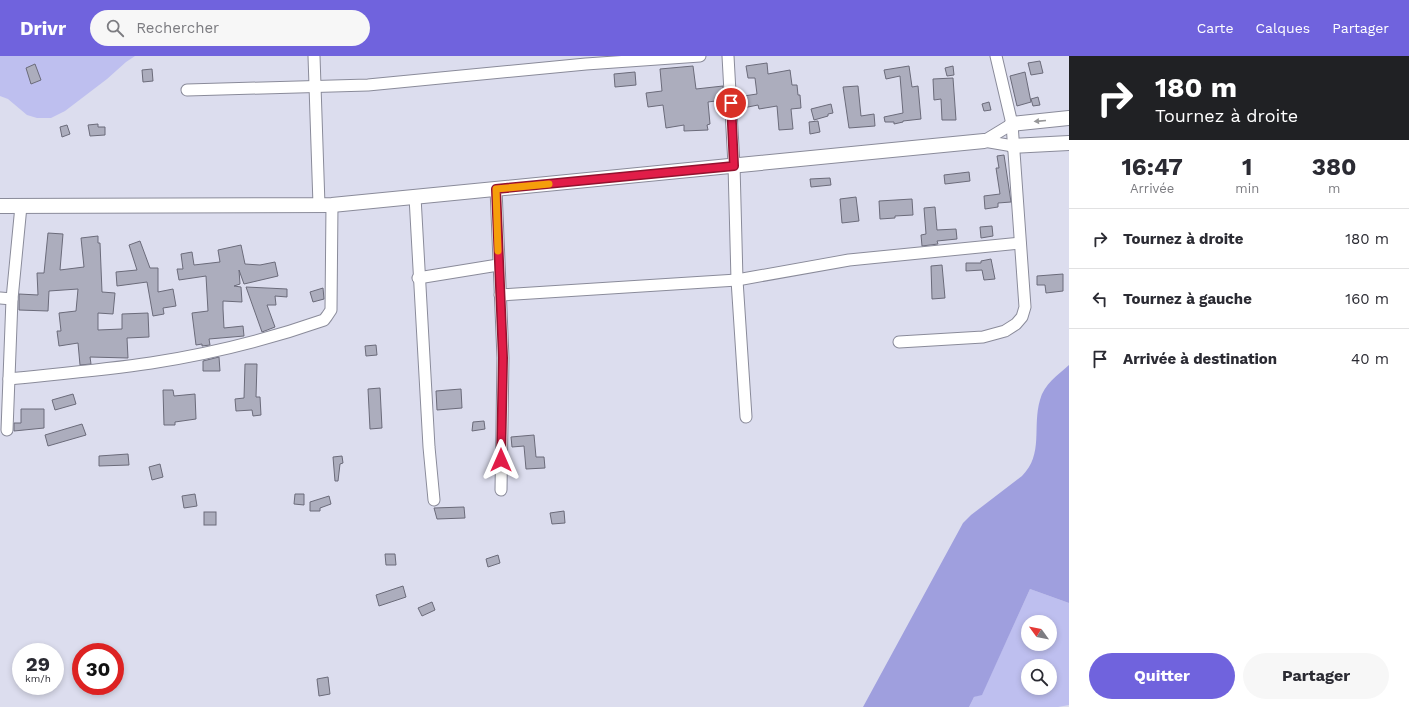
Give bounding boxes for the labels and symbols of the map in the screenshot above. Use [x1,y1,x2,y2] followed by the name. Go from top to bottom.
[714,86,748,120] pin
[1034,118,1046,124] one-way arrow
[480,439,522,481] position arrow
[1021,615,1057,651] north arrow
[72,643,124,695] speed limit sign: 30

